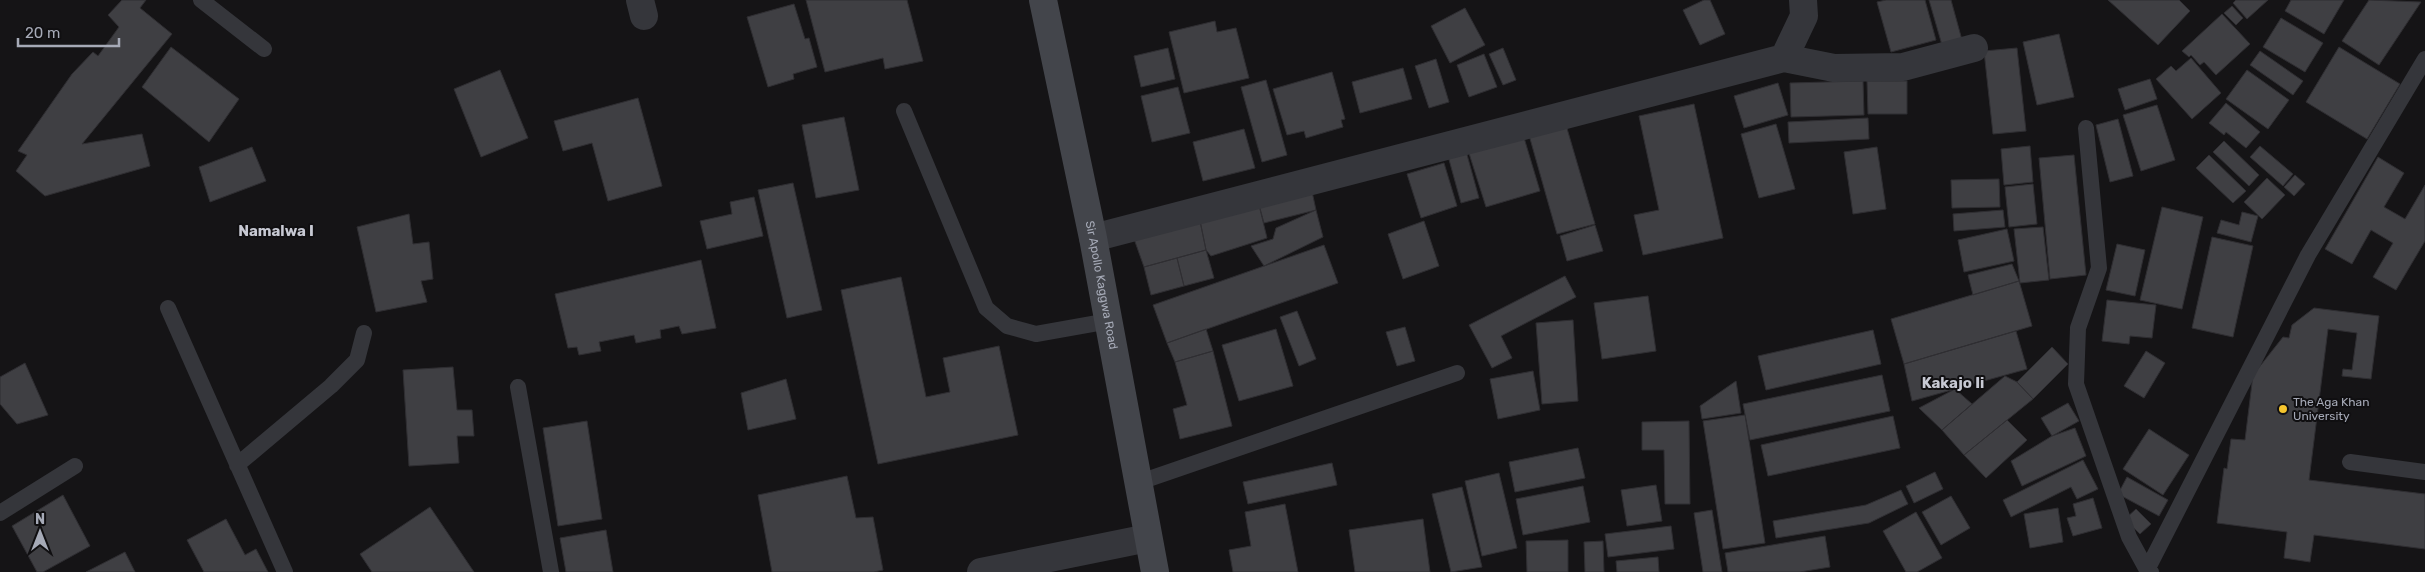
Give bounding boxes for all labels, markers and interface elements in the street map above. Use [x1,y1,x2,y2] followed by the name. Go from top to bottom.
[18,15,119,47] scale bar
[25,24,60,42] text: 20 m
[1083,219,1121,351] street label: Sir Apollo Kaggwa Road
[238,222,314,240] district label: Namalwa I
[1922,374,1984,392] district label: Kakajo Ii
[2293,395,2369,423] place label: The Aga Khan University
[2277,403,2289,415] marker: The Aga Khan University
[15,507,65,557] north arrow
[35,511,45,528] text: N

